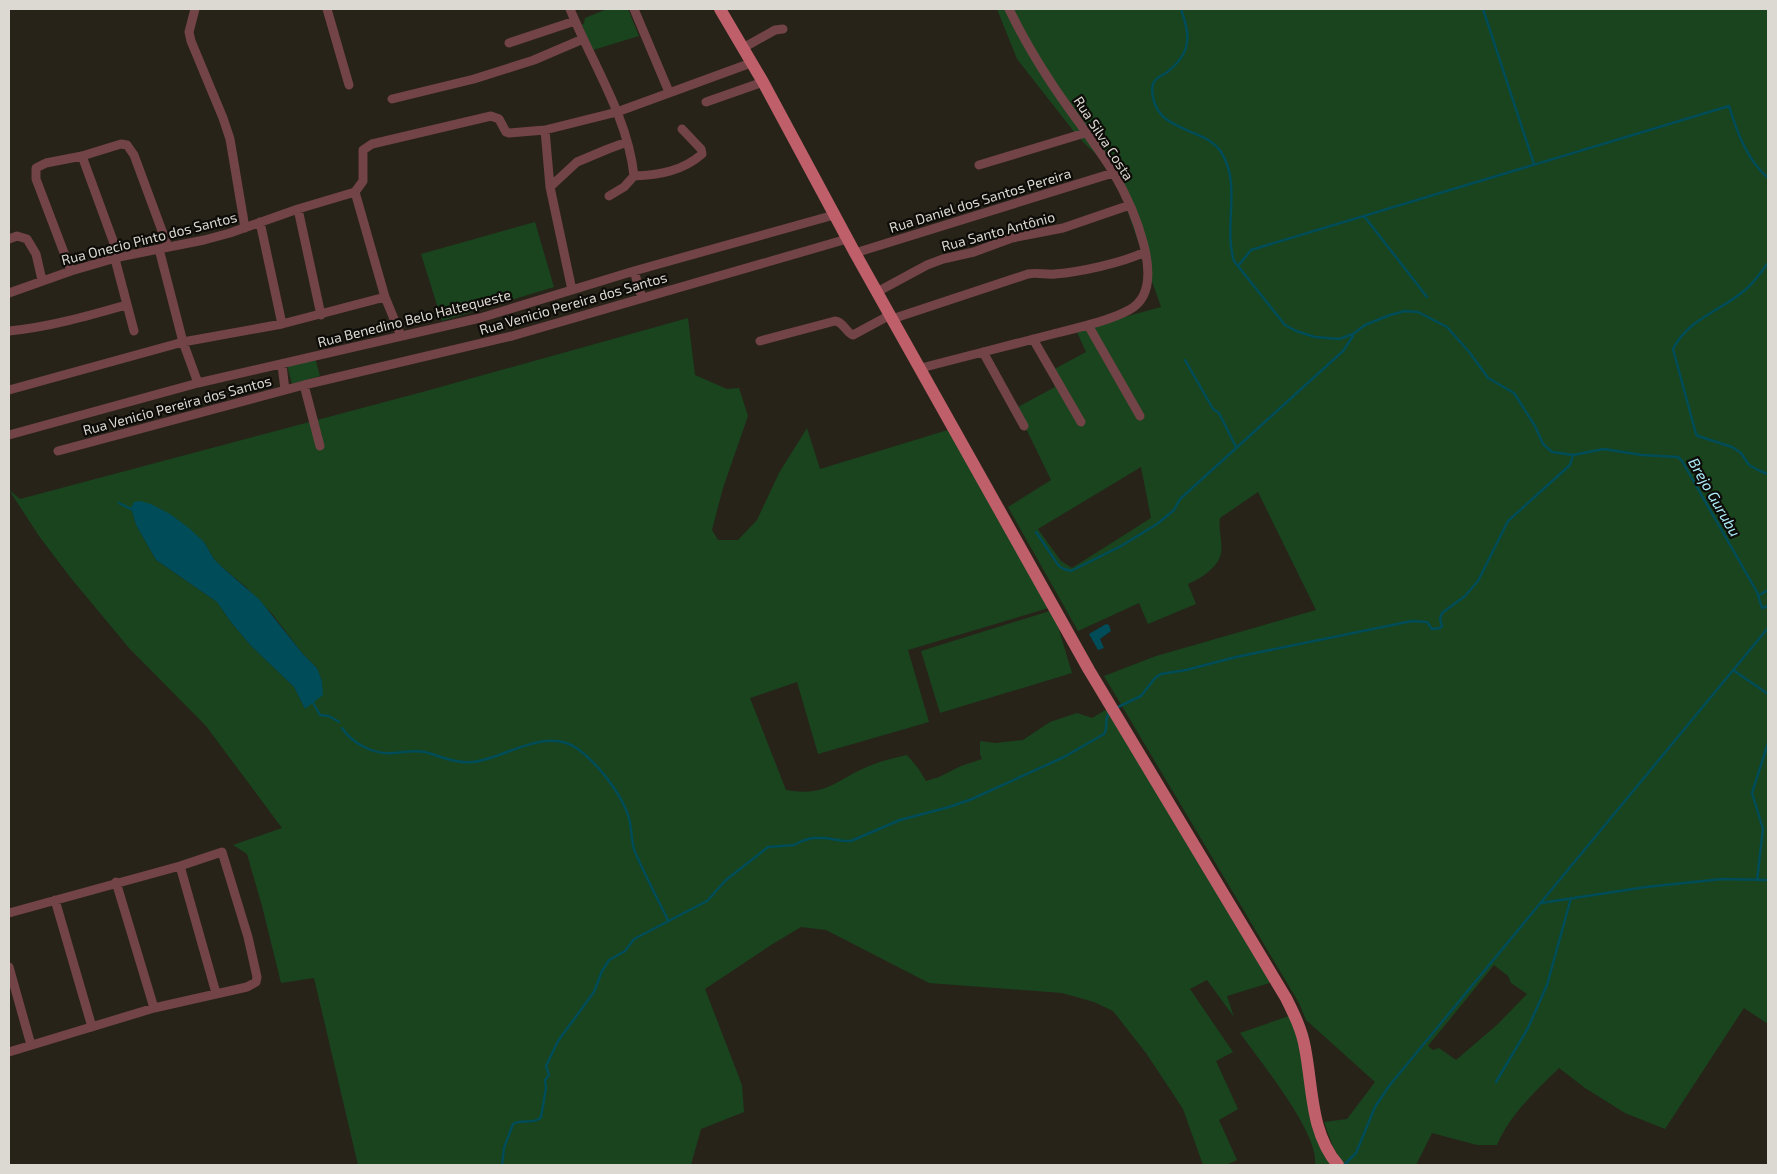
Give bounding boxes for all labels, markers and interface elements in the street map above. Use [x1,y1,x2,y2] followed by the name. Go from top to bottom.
[1070,93,1138,183] street label: Rua Silva Costa
[887,164,1073,236] street label: Rua Daniel dos Santos Pereira
[59,208,239,268] street label: Rua Onecio Pinto dos Santos
[939,208,1057,254] street label: Rua Santo Antônio
[477,268,669,338] street label: Rua Venicio Pereira dos Santos
[315,286,513,350] street label: Rua Benedino Belo Haltequeste
[81,372,273,438] street label: Rua Venicio Pereira dos Santos
[1684,454,1745,540] water label: Brejo Gurubu

